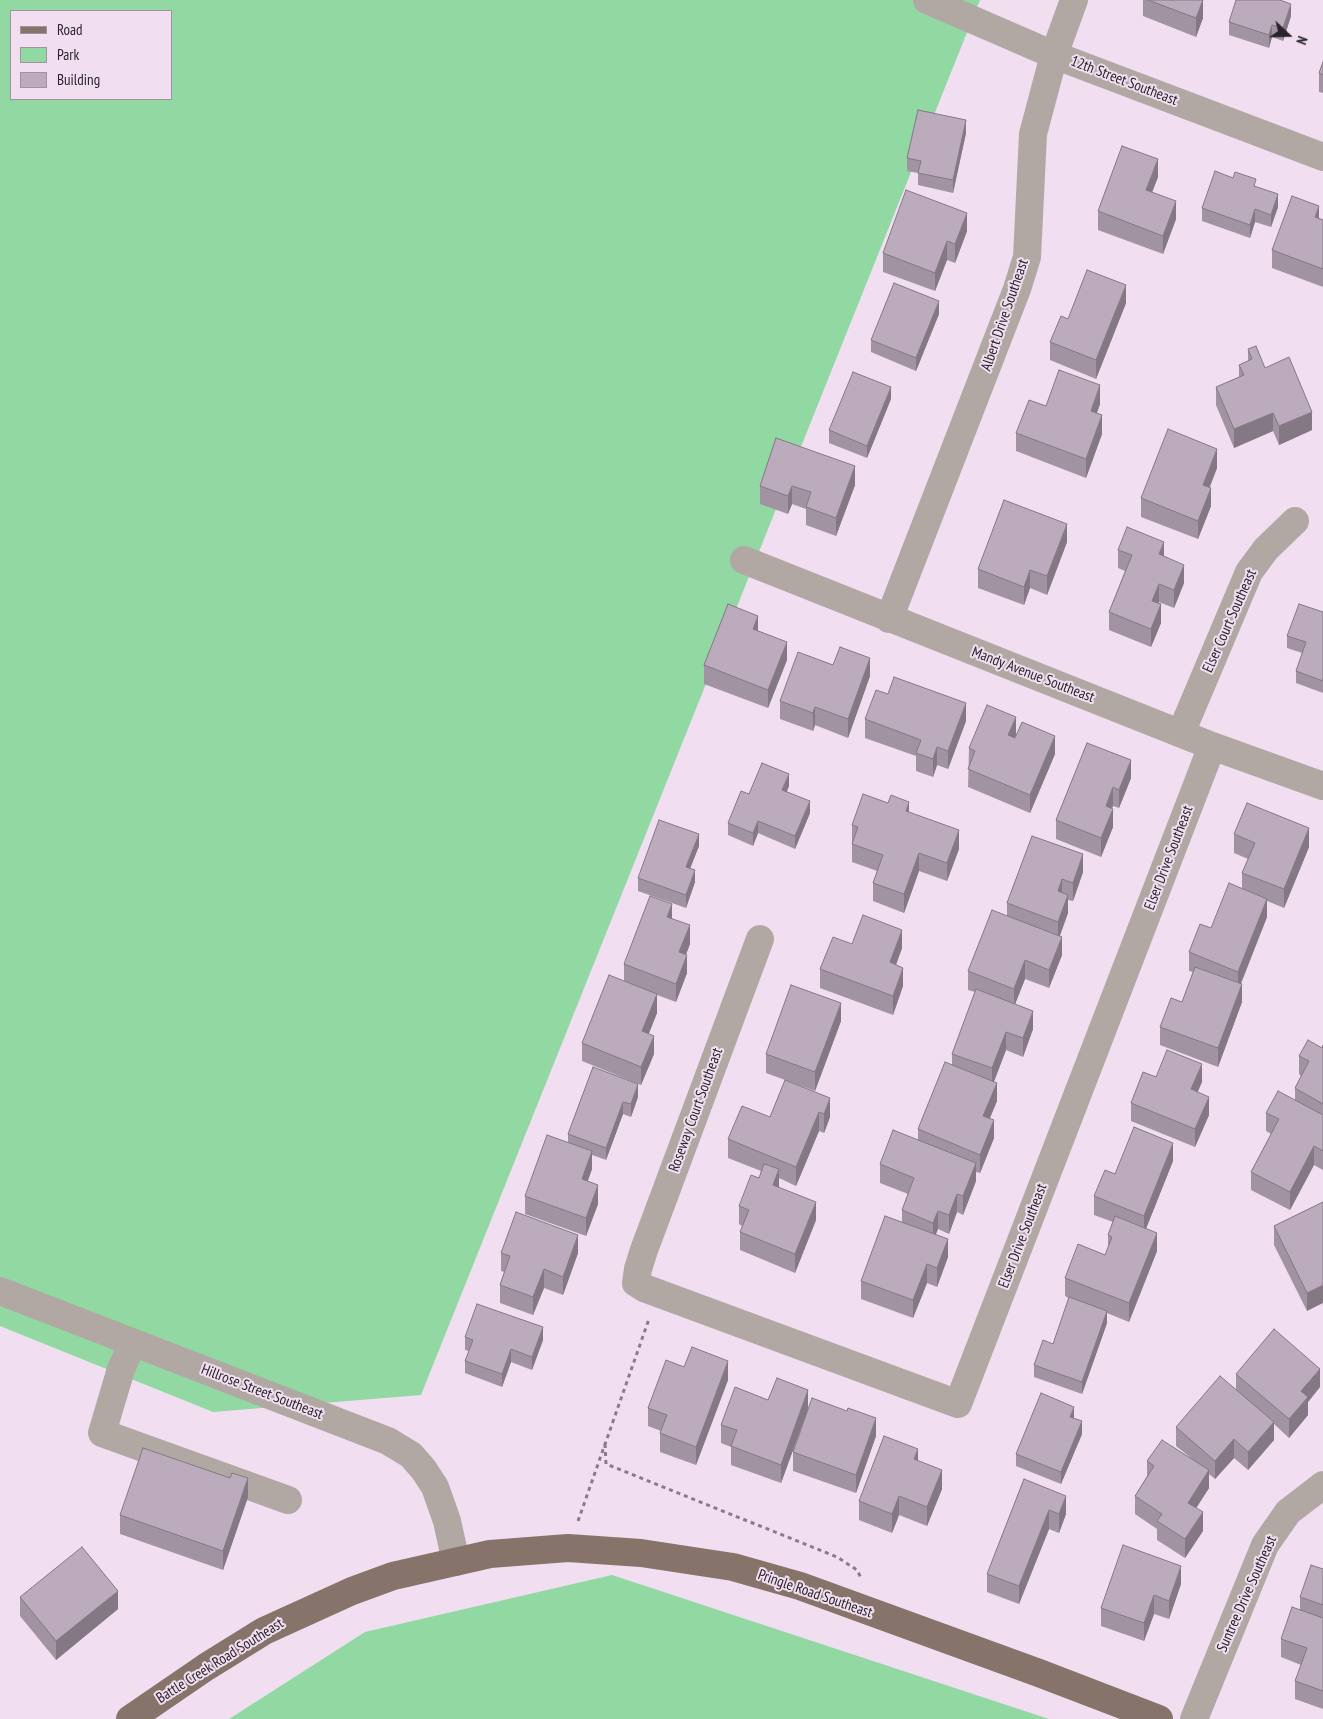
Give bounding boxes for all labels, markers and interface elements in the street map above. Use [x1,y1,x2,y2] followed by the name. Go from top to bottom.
[10,10,172,100] legend
[1263,10,1313,60] north arrow
[57,20,83,39] text: Road
[1292,34,1312,47] text: N
[57,45,79,64] text: Park
[1068,52,1180,110] street label: 12th Street Southeast
[57,70,100,89] text: Building
[977,257,1033,373] street label: Albert Drive Southeast
[1199,567,1261,675] street label: Elser Court Southeast
[969,643,1097,707] street label: Mandy Avenue Southeast
[1141,803,1197,913] street label: Elser Drive Southeast
[665,1046,727,1174] street label: Roseway Court Southeast
[995,1181,1051,1291] street label: Elser Drive Southeast
[199,1360,325,1424] street label: Hillrose Street Southeast
[1213,1533,1281,1655] street label: Suntree Drive Southeast
[755,1566,875,1622] street label: Pringle Road Southeast
[153,1615,287,1707] street label: Battle Creek Road Southeast

